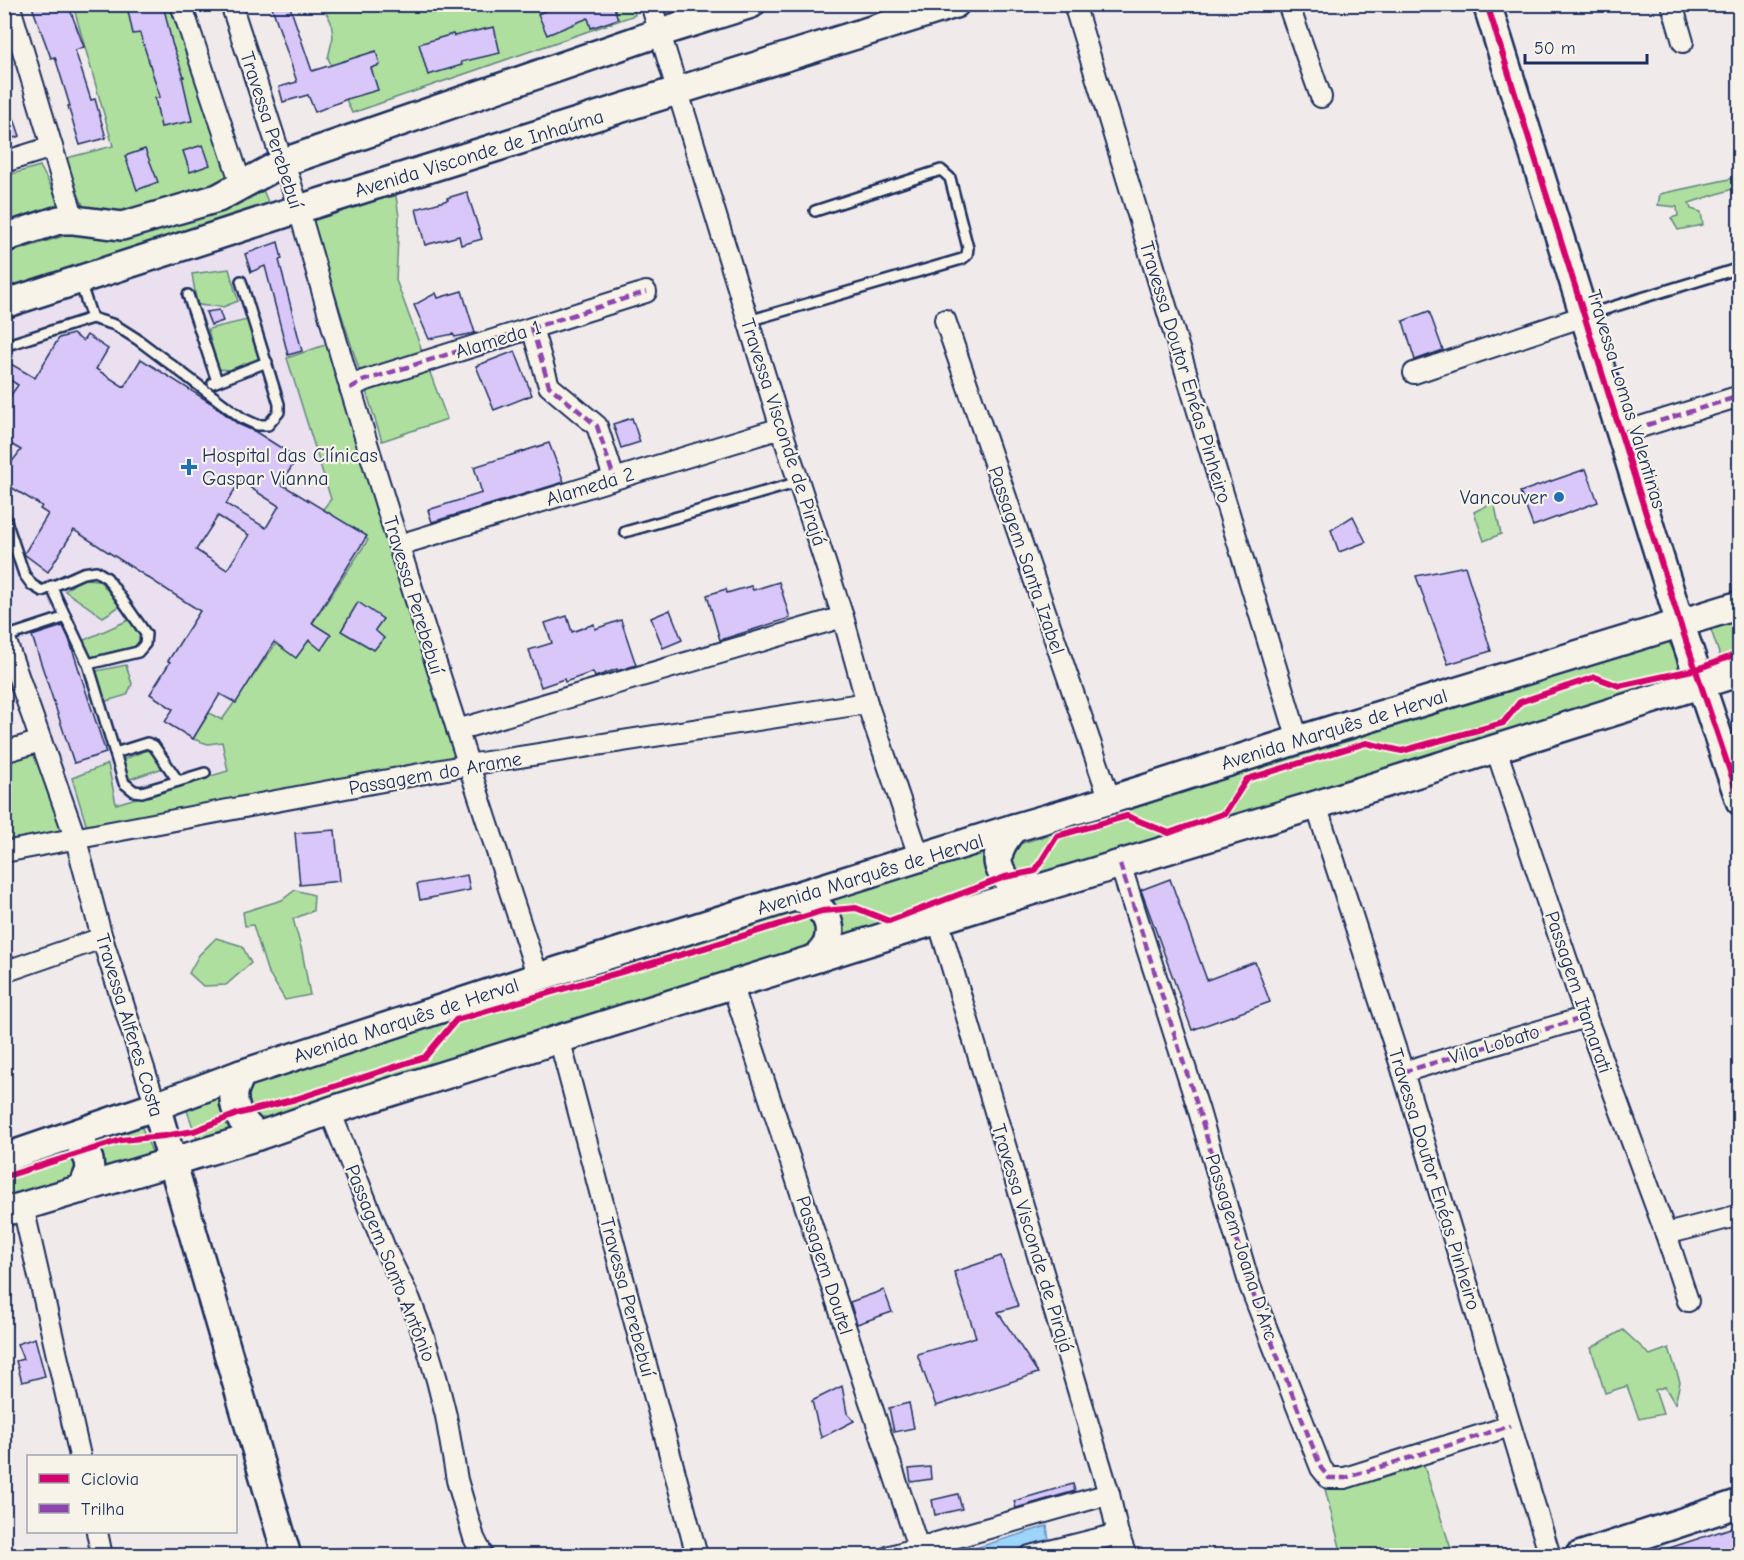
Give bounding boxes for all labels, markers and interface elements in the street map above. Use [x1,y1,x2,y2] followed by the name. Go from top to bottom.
[1525,27,1646,65] scale bar
[1534,38,1576,59] text: 50 m
[235,49,308,212] street label: Travessa Perebebuí
[352,105,606,202] street label: Avenida Visconde de Inhaúma
[1135,239,1236,506] street label: Travessa Doutor Enéas Pinheiro
[1582,287,1671,511] street label: Travessa Lomas Valentinas
[736,315,831,549] street label: Travessa Visconde de Pirajá
[453,316,544,363] street label: Alameda 1
[202,444,378,490] place label: Hospital das Clínicas Gaspar Vianna
[180,458,198,476] marker: Hospital das Clínicas Gaspar Vianna
[543,462,637,511] street label: Alameda 2
[984,463,1070,657] street label: Passagem Santa Izabel
[1460,486,1547,509] place label: Vancouver
[1552,490,1566,504] marker: Vancouver
[379,513,449,677] street label: Travessa Perebebuí
[1218,684,1450,775] street label: Avenida Marquês de Herval
[347,747,523,800] street label: Passagem do Arame
[754,829,986,920] street label: Avenida Marquês de Herval
[1540,908,1617,1076] street label: Passagem Itamarati
[91,931,168,1119] street label: Travessa Alferes Costa
[291,973,522,1068] street label: Avenida Marquês de Herval
[1446,1020,1542,1069] street label: Vila Lobato
[1384,1046,1485,1313] street label: Travessa Doutor Enéas Pinheiro
[987,1121,1078,1355] street label: Travessa Visconde de Pirajá
[1201,1151,1283,1344] street label: Passagem Joana D'Arc
[340,1161,441,1365] street label: Passagem Santo Antônio
[791,1193,858,1337] street label: Passagem Doutel
[595,1215,660,1380] street label: Travessa Perebebuí
[27,1455,237,1533] legend
[81,1469,139,1490] text: Ciclovia
[81,1499,125,1520] text: Trilha

